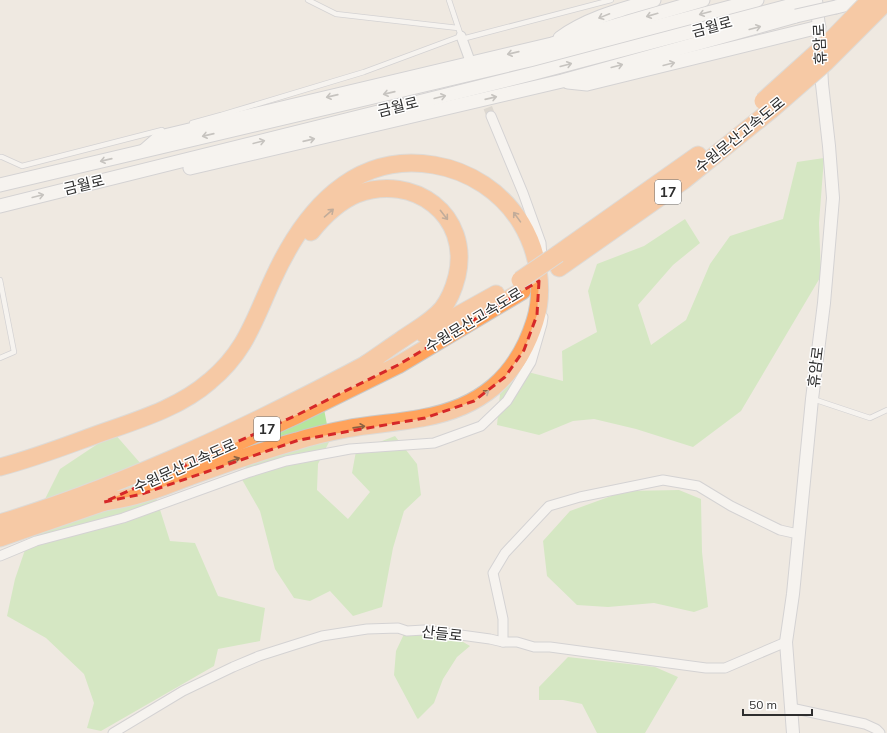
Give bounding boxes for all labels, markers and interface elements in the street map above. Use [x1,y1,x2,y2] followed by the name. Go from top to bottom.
[699,10,712,18] one-way arrow
[646,12,659,19] one-way arrow
[689,12,734,41] street label: 금월로
[599,13,611,20] one-way arrow
[749,23,762,31] one-way arrow
[809,23,830,65] street label: 휴암로
[507,50,520,58] one-way arrow
[662,60,675,67] one-way arrow
[559,61,572,68] one-way arrow
[610,62,623,69] one-way arrow
[383,89,396,97] one-way arrow
[375,92,420,121] street label: 금월로
[691,92,789,177] street label: 수원문산고속도로
[326,93,339,100] one-way arrow
[433,93,446,100] one-way arrow
[484,93,497,101] one-way arrow
[202,132,215,140] one-way arrow
[303,136,316,144] one-way arrow
[252,138,265,145] one-way arrow
[100,156,113,164] one-way arrow
[61,170,106,199] street label: 금월로
[655,180,681,204] road number: 17
[31,192,44,200] one-way arrow
[324,208,334,218] one-way arrow
[440,209,448,220] one-way arrow
[513,212,521,223] one-way arrow
[422,283,526,356] street label: 수원문산고속도로
[804,345,827,389] street label: 휴암로
[478,390,489,398] one-way arrow
[254,417,280,441] road number: 17
[353,423,366,431] one-way arrow
[131,434,239,497] street label: 수원문산고속도로
[228,456,240,464] one-way arrow
[420,622,464,645] street label: 산들로
[743,691,812,717] scale bar
[749,697,777,712] text: 50 m

